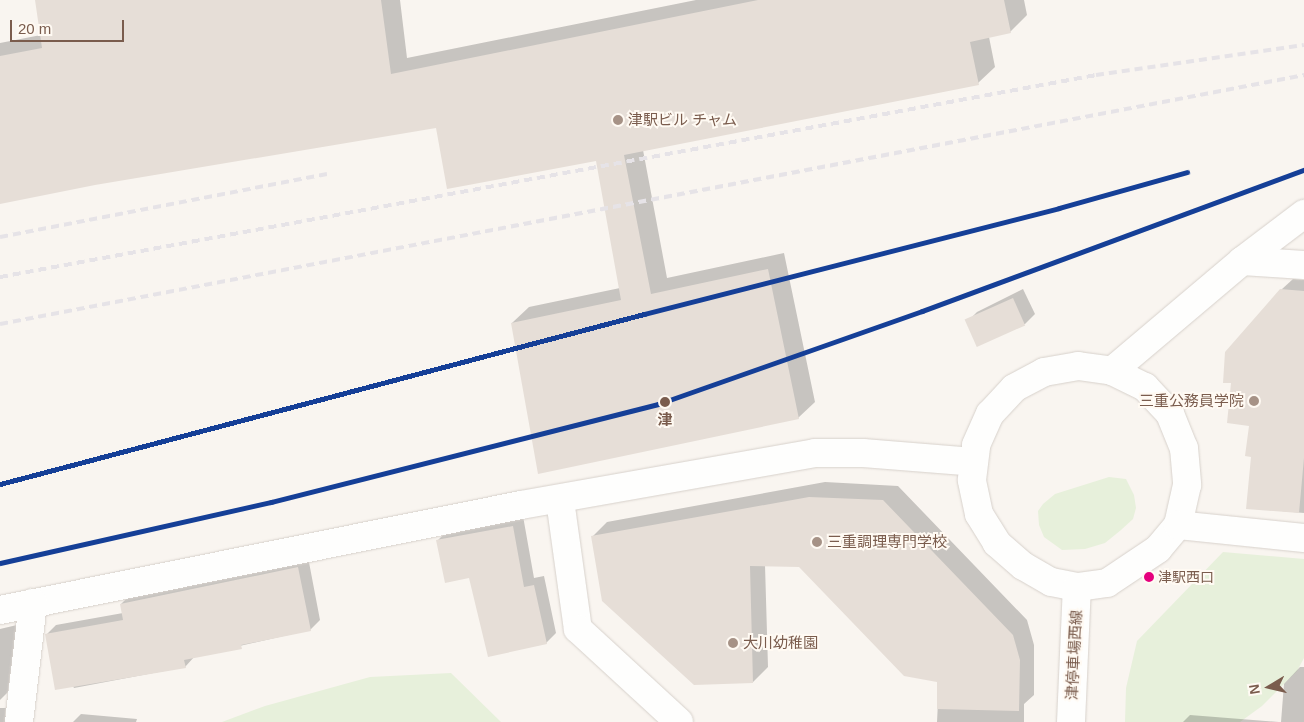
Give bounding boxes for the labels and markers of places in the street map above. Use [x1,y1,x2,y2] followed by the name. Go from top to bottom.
[628,111,737,129] place label: 津駅ビル チャム
[612,114,624,126] marker: 津駅ビル チャム
[1139,392,1244,410] place label: 三重公務員学院
[658,395,672,409] marker: 津
[1248,395,1260,407] marker: 三重公務員学院
[658,411,672,429] place label: 津
[827,533,947,551] place label: 三重調理専門学校
[811,536,823,548] marker: 三重調理専門学校
[1158,569,1214,585] place label: 津駅西口
[1144,572,1154,582] marker: 津駅西口
[743,634,818,652] place label: 大川幼稚園
[727,637,739,649] marker: 大川幼稚園

